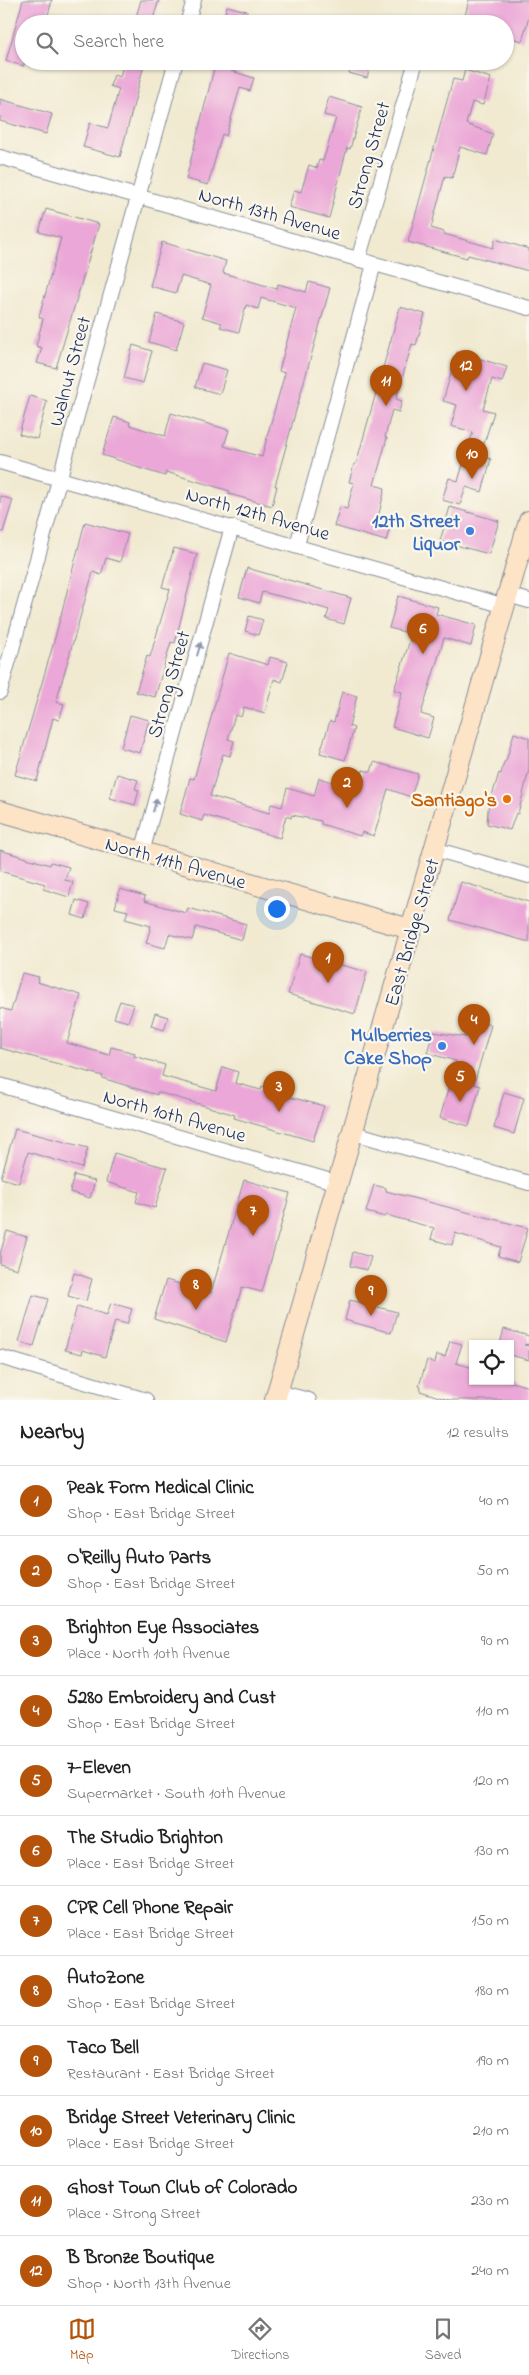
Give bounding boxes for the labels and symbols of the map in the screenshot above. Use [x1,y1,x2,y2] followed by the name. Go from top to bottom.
[341,98,401,213] street label: Strong Street
[195,181,344,250] street label: North 13th Avenue
[43,313,100,430] street label: Walnut Street
[450,350,482,391] pin: 12
[370,365,402,406] pin: 11
[456,438,488,479] pin: 10
[182,481,333,550] street label: North 12th Avenue
[372,508,461,560] place label: 12th Street Liquor
[464,525,476,537] marker: 12th Street Liquor
[407,613,439,654] pin: 6
[141,627,201,742] street label: Strong Street
[195,641,203,656] one-way arrow
[331,767,363,808] pin: 2
[411,787,497,817] place label: Santiago's
[501,793,513,805] marker: Santiago's
[152,798,160,813] one-way arrow
[102,830,249,898] street label: North 11th Avenue
[378,855,449,1010] street label: East Bridge Street
[264,896,290,922] your location
[312,942,344,983] pin: 1
[458,1004,490,1045] pin: 4
[344,1022,432,1074] place label: Mulberries Cake Shop
[436,1040,448,1052] marker: Mulberries Cake Shop
[444,1061,476,1102] pin: 5
[263,1071,295,1112] pin: 3
[99,1083,249,1152] street label: North 10th Avenue
[237,1195,269,1236] pin: 7
[180,1269,212,1310] pin: 8
[355,1275,387,1316] pin: 9

